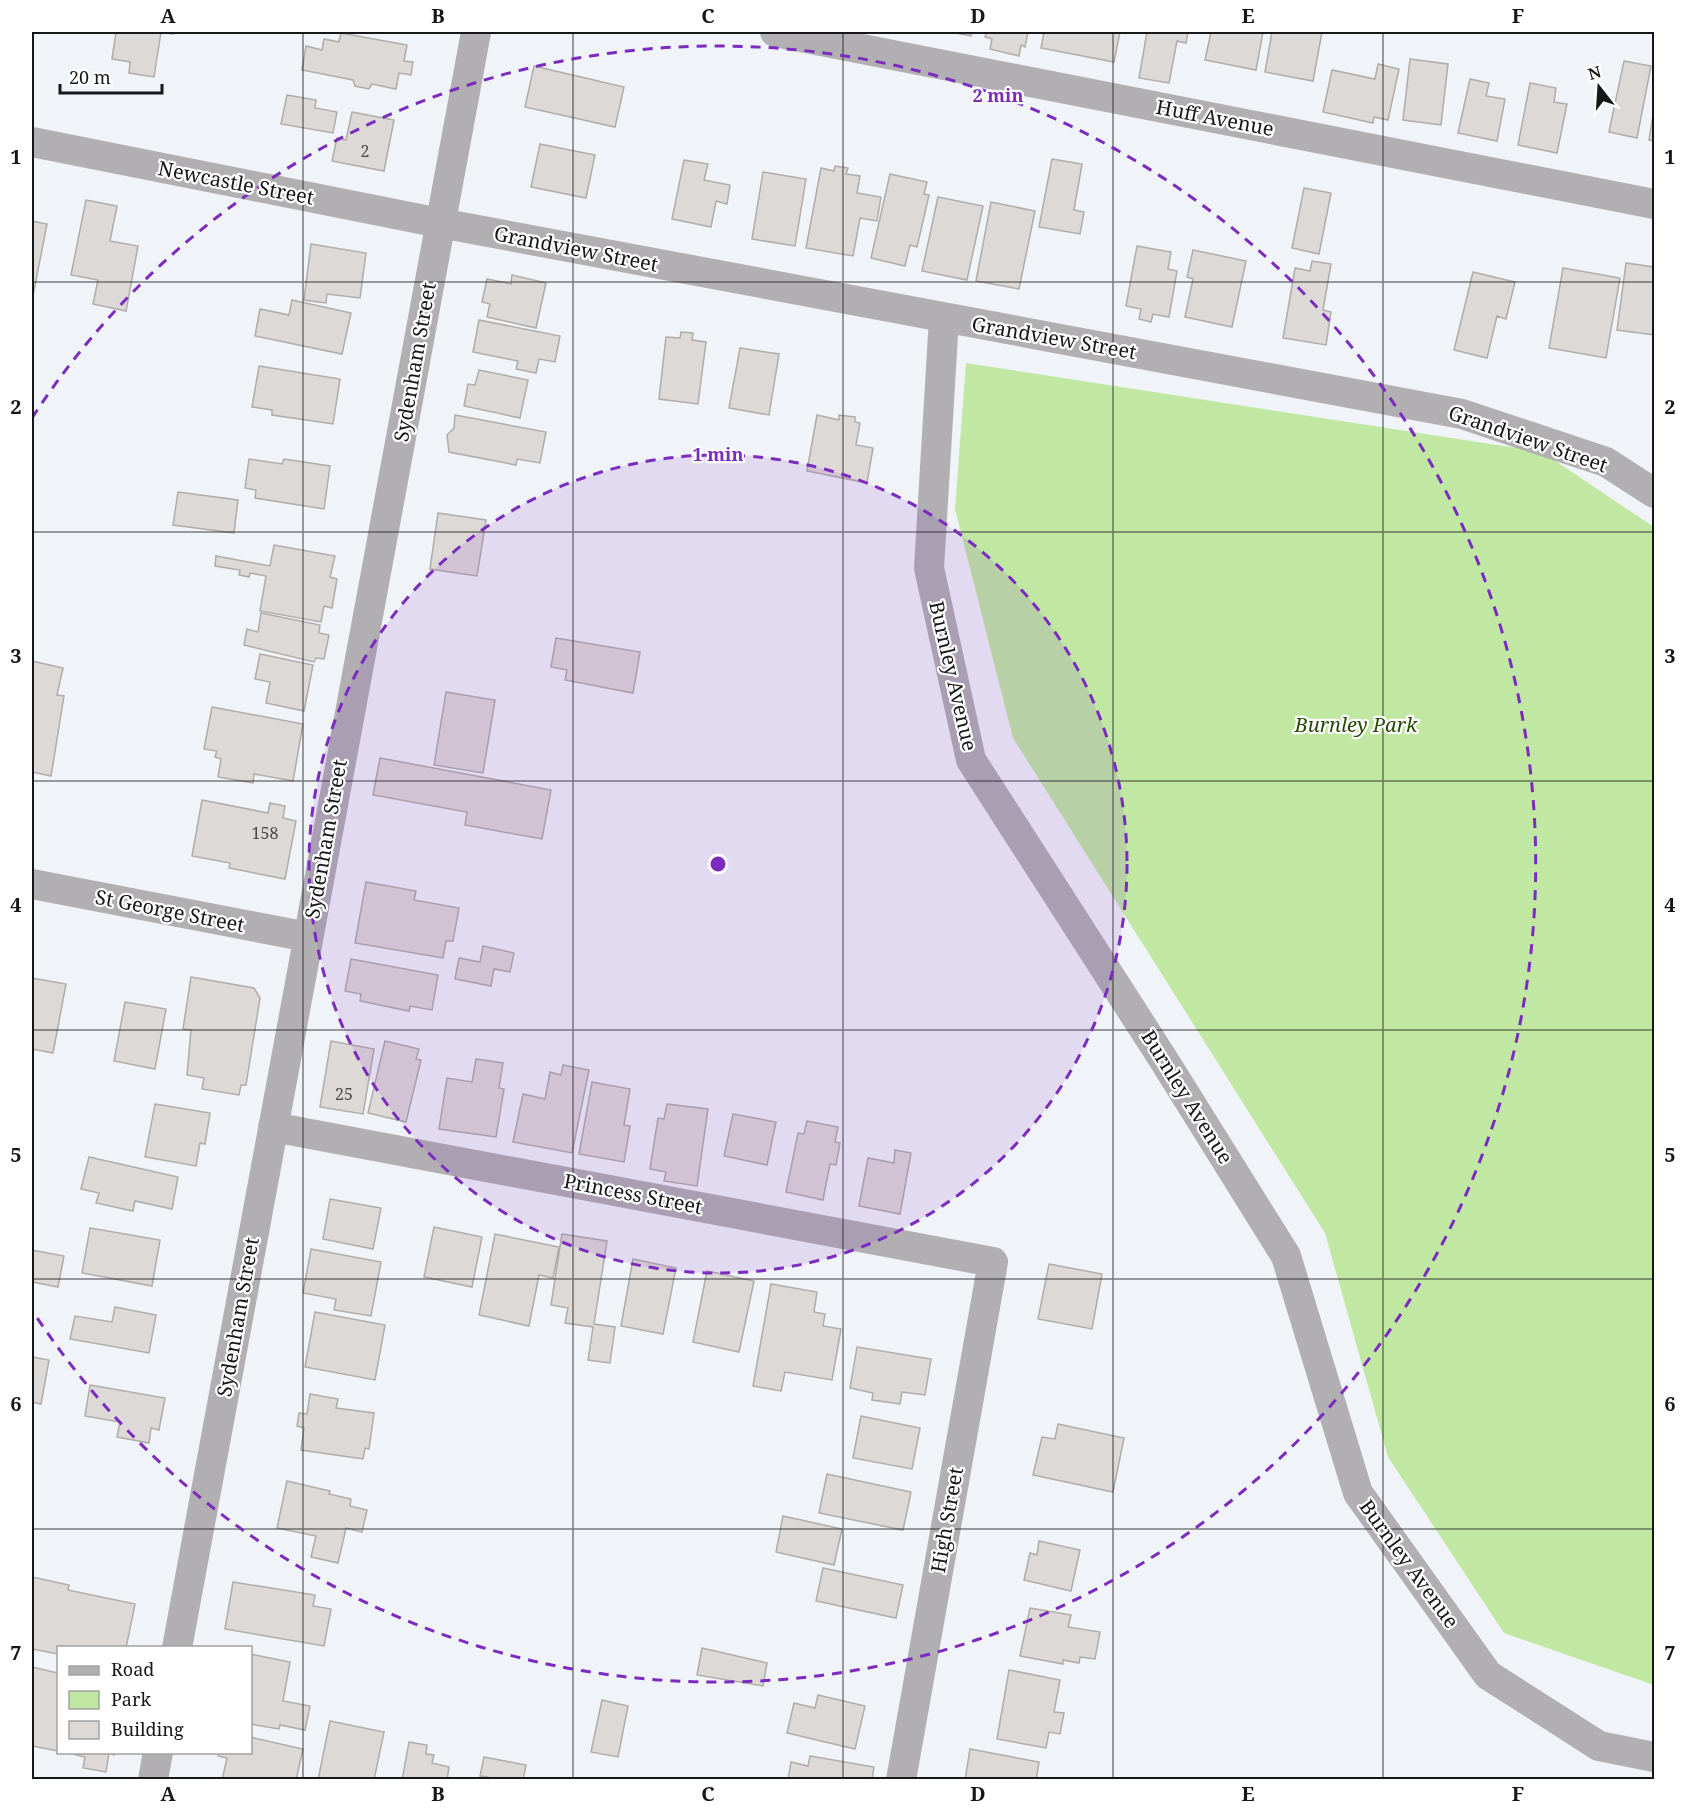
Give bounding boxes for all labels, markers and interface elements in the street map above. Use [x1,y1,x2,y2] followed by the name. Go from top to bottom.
[160,2,176,29] text: A
[431,2,445,29] text: B
[701,2,715,29] text: C
[970,2,986,29] text: D
[1241,2,1255,29] text: E
[1512,2,1524,29] text: F
[60,57,162,95] scale bar
[1569,57,1629,117] north arrow
[1585,60,1604,85] text: N
[69,65,111,89] text: 20 m
[973,83,1023,107] text: 2 min
[1154,93,1276,142] street label: Huff Avenue
[361,140,369,162] house number: 2
[10,143,22,170] text: 1
[1664,143,1676,170] text: 1
[156,154,316,211] street label: Newcastle Street
[492,219,660,278] street label: Grandview Street
[387,280,442,444] street label: Sydenham Street
[970,310,1138,365] street label: Grandview Street
[10,393,22,420] text: 2
[1664,393,1676,420] text: 2
[1445,399,1611,478] street label: Grandview Street
[693,442,743,466] text: 1 min
[923,598,984,753] street label: Burnley Avenue
[10,642,22,669] text: 3
[1664,642,1676,669] text: 3
[1294,711,1418,738] park label: Burnley Park
[298,757,353,921] street label: Sydenham Street
[252,822,278,844] house number: 158
[708,854,728,874] centre of rings
[93,883,247,938] street label: St George Street
[10,891,22,918] text: 4
[1664,891,1676,918] text: 4
[1135,1025,1239,1169] street label: Burnley Avenue
[335,1083,353,1105] house number: 25
[10,1141,22,1168] text: 5
[1664,1141,1676,1168] text: 5
[562,1167,705,1220] street label: Princess Street
[210,1235,265,1399] street label: Sydenham Street
[10,1390,22,1417] text: 6
[1664,1390,1676,1417] text: 6
[924,1465,969,1575] street label: High Street
[1354,1494,1465,1634] street label: Burnley Avenue
[10,1639,22,1666] text: 7
[1664,1639,1676,1666] text: 7
[57,1646,252,1754] legend
[111,1657,154,1681] text: Road
[111,1687,151,1711] text: Park
[111,1717,184,1741] text: Building
[160,1780,176,1807] text: A
[431,1780,445,1807] text: B
[701,1780,715,1807] text: C
[970,1780,986,1807] text: D
[1241,1780,1255,1807] text: E
[1512,1780,1524,1807] text: F

